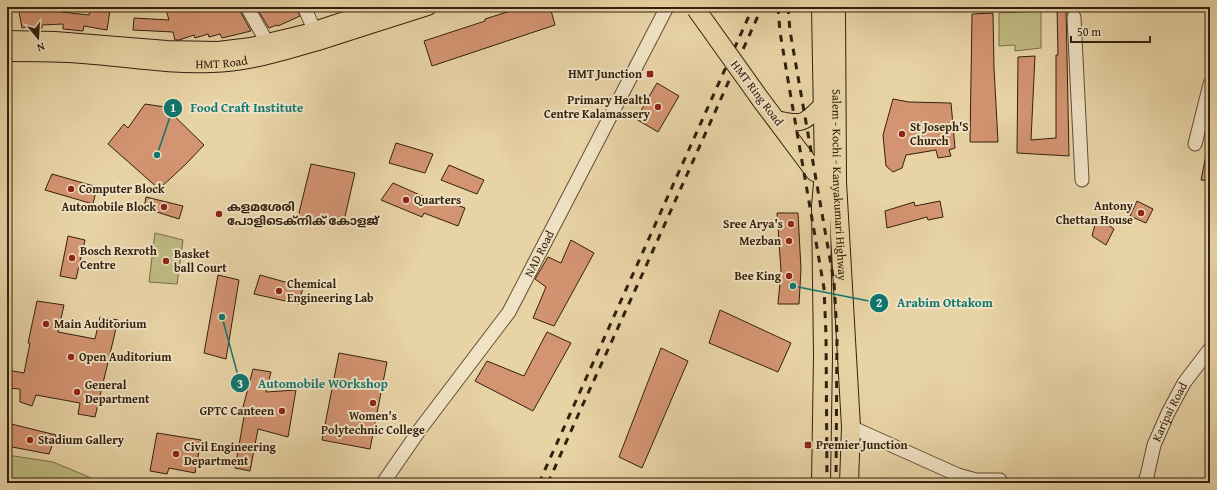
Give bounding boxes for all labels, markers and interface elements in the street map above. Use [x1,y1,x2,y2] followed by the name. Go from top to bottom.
[18,18,58,58] north arrow
[1071,18,1150,44] scale bar
[1077,23,1101,40] text: 50 m
[35,39,47,56] text: N
[195,51,249,72] street label: HMT Road
[727,56,788,129] street label: HMT Ring Road
[568,65,642,82] place label: HMT Junction
[645,69,655,79] marker: HMT Junction
[828,89,852,281] street label: Salem - Kochi - Kanyakumari Highway
[544,91,651,122] place label: Primary Health Centre Kalamassery
[163,95,312,120] callout: Food Craft Institute
[191,98,303,117] text: Food Craft Institute
[170,99,176,116] text: 1
[653,102,663,112] marker: Primary Health Centre Kalamassery
[910,118,969,149] place label: St Joseph'S Church
[897,129,907,139] marker: St Joseph'S Church
[79,180,165,197] place label: Computer Block
[66,184,76,194] marker: Computer Block
[414,191,461,208] place label: Quarters
[401,195,411,205] marker: Quarters
[1056,197,1134,228] place label: Antony Chettan House
[62,198,156,215] place label: Automobile Block
[227,198,381,229] place label: കളമശേരി പോളിടെക്നിക് കോളജ്
[159,202,169,212] marker: Automobile Block
[1136,208,1146,218] marker: Antony Chettan House
[214,209,224,219] marker: കളമശേരി പോളിടെക്നിക് കോളജ്
[723,215,783,232] place label: Sree Arya's
[786,219,796,229] marker: Sree Arya's
[520,227,558,280] street label: NAD Road
[739,232,781,249] place label: Mezban
[784,236,794,246] marker: Mezban
[80,242,157,273] place label: Bosch Rexroth Centre
[174,245,227,276] place label: Basket ball Court
[67,253,77,263] marker: Bosch Rexroth Centre
[161,256,171,266] marker: Basket ball Court
[734,267,782,284] place label: Bee King
[784,271,794,281] marker: Bee King
[287,275,374,306] place label: Chemical Engineering Lab
[274,286,284,296] marker: Chemical Engineering Lab
[869,290,1001,315] callout: Arabim Ottakom
[897,293,994,312] text: Arabim Ottakom
[876,294,882,311] text: 2
[54,315,147,332] place label: Main Auditorium
[41,319,51,329] marker: Main Auditorium
[79,348,172,365] place label: Open Auditorium
[66,352,76,362] marker: Open Auditorium
[230,371,396,396] callout: Automobile WOrkshop
[258,374,389,393] text: Automobile WOrkshop
[237,375,243,392] text: 3
[85,376,150,407] place label: General Department
[1148,378,1191,444] street label: Karipai Road
[72,387,82,397] marker: General Department
[368,398,378,408] marker: Women's Polytechnic College
[200,402,274,419] place label: GPTC Canteen
[277,406,287,416] marker: GPTC Canteen
[321,407,425,438] place label: Women's Polytechnic College
[38,431,125,448] place label: Stadium Gallery
[25,435,35,445] marker: Stadium Gallery
[816,436,908,453] place label: Premier Junction
[184,438,277,469] place label: Civil Engineering Department
[803,440,813,450] marker: Premier Junction
[171,449,181,459] marker: Civil Engineering Department

